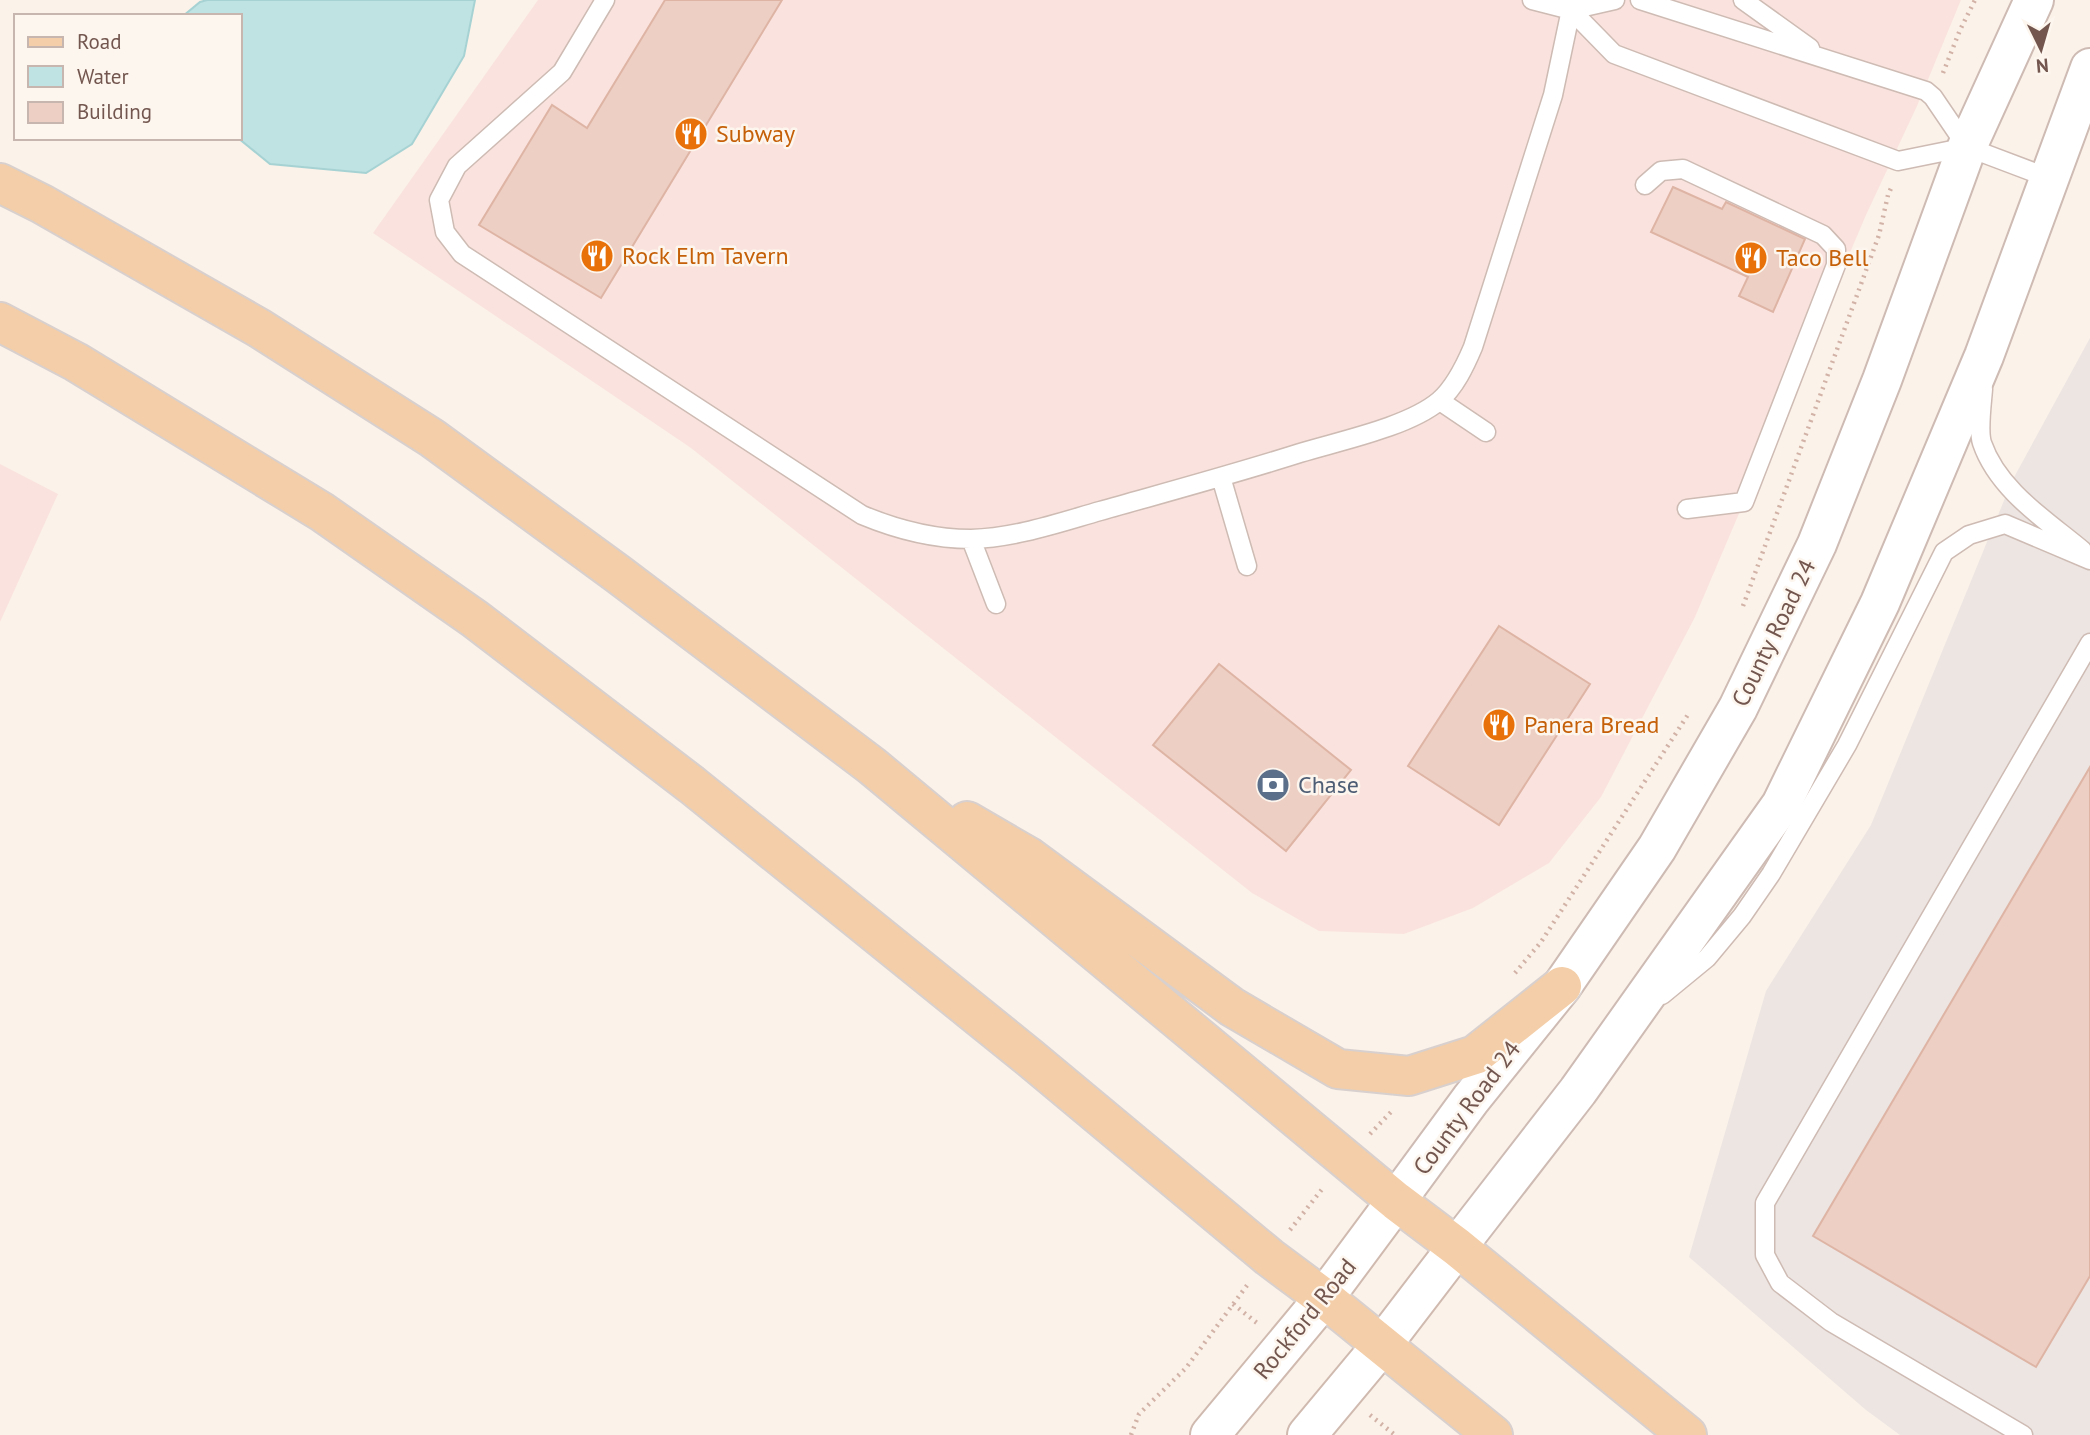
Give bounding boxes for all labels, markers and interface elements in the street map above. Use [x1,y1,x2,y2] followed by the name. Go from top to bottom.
[14,14,242,140] legend
[2006,14,2076,84] north arrow
[77,28,121,55] text: Road
[2035,53,2050,78] text: N
[77,63,129,90] text: Water
[77,98,152,125] text: Building
[672,115,710,153] restaurant icon: Subway
[716,118,795,149] place label: Subway
[578,237,616,275] restaurant icon: Rock Elm Tavern
[1732,239,1770,277] restaurant icon: Taco Bell
[622,240,789,271] place label: Rock Elm Tavern
[1776,242,1868,273] place label: Taco Bell
[1725,554,1823,712] street label: County Road 24
[1480,706,1518,744] restaurant icon: Panera Bread
[1524,709,1659,740] place label: Panera Bread
[1254,766,1292,804] bank icon: Chase
[1298,769,1359,800] place label: Chase
[1406,1034,1527,1181] street label: County Road 24
[1246,1252,1363,1386] street label: Rockford Road

